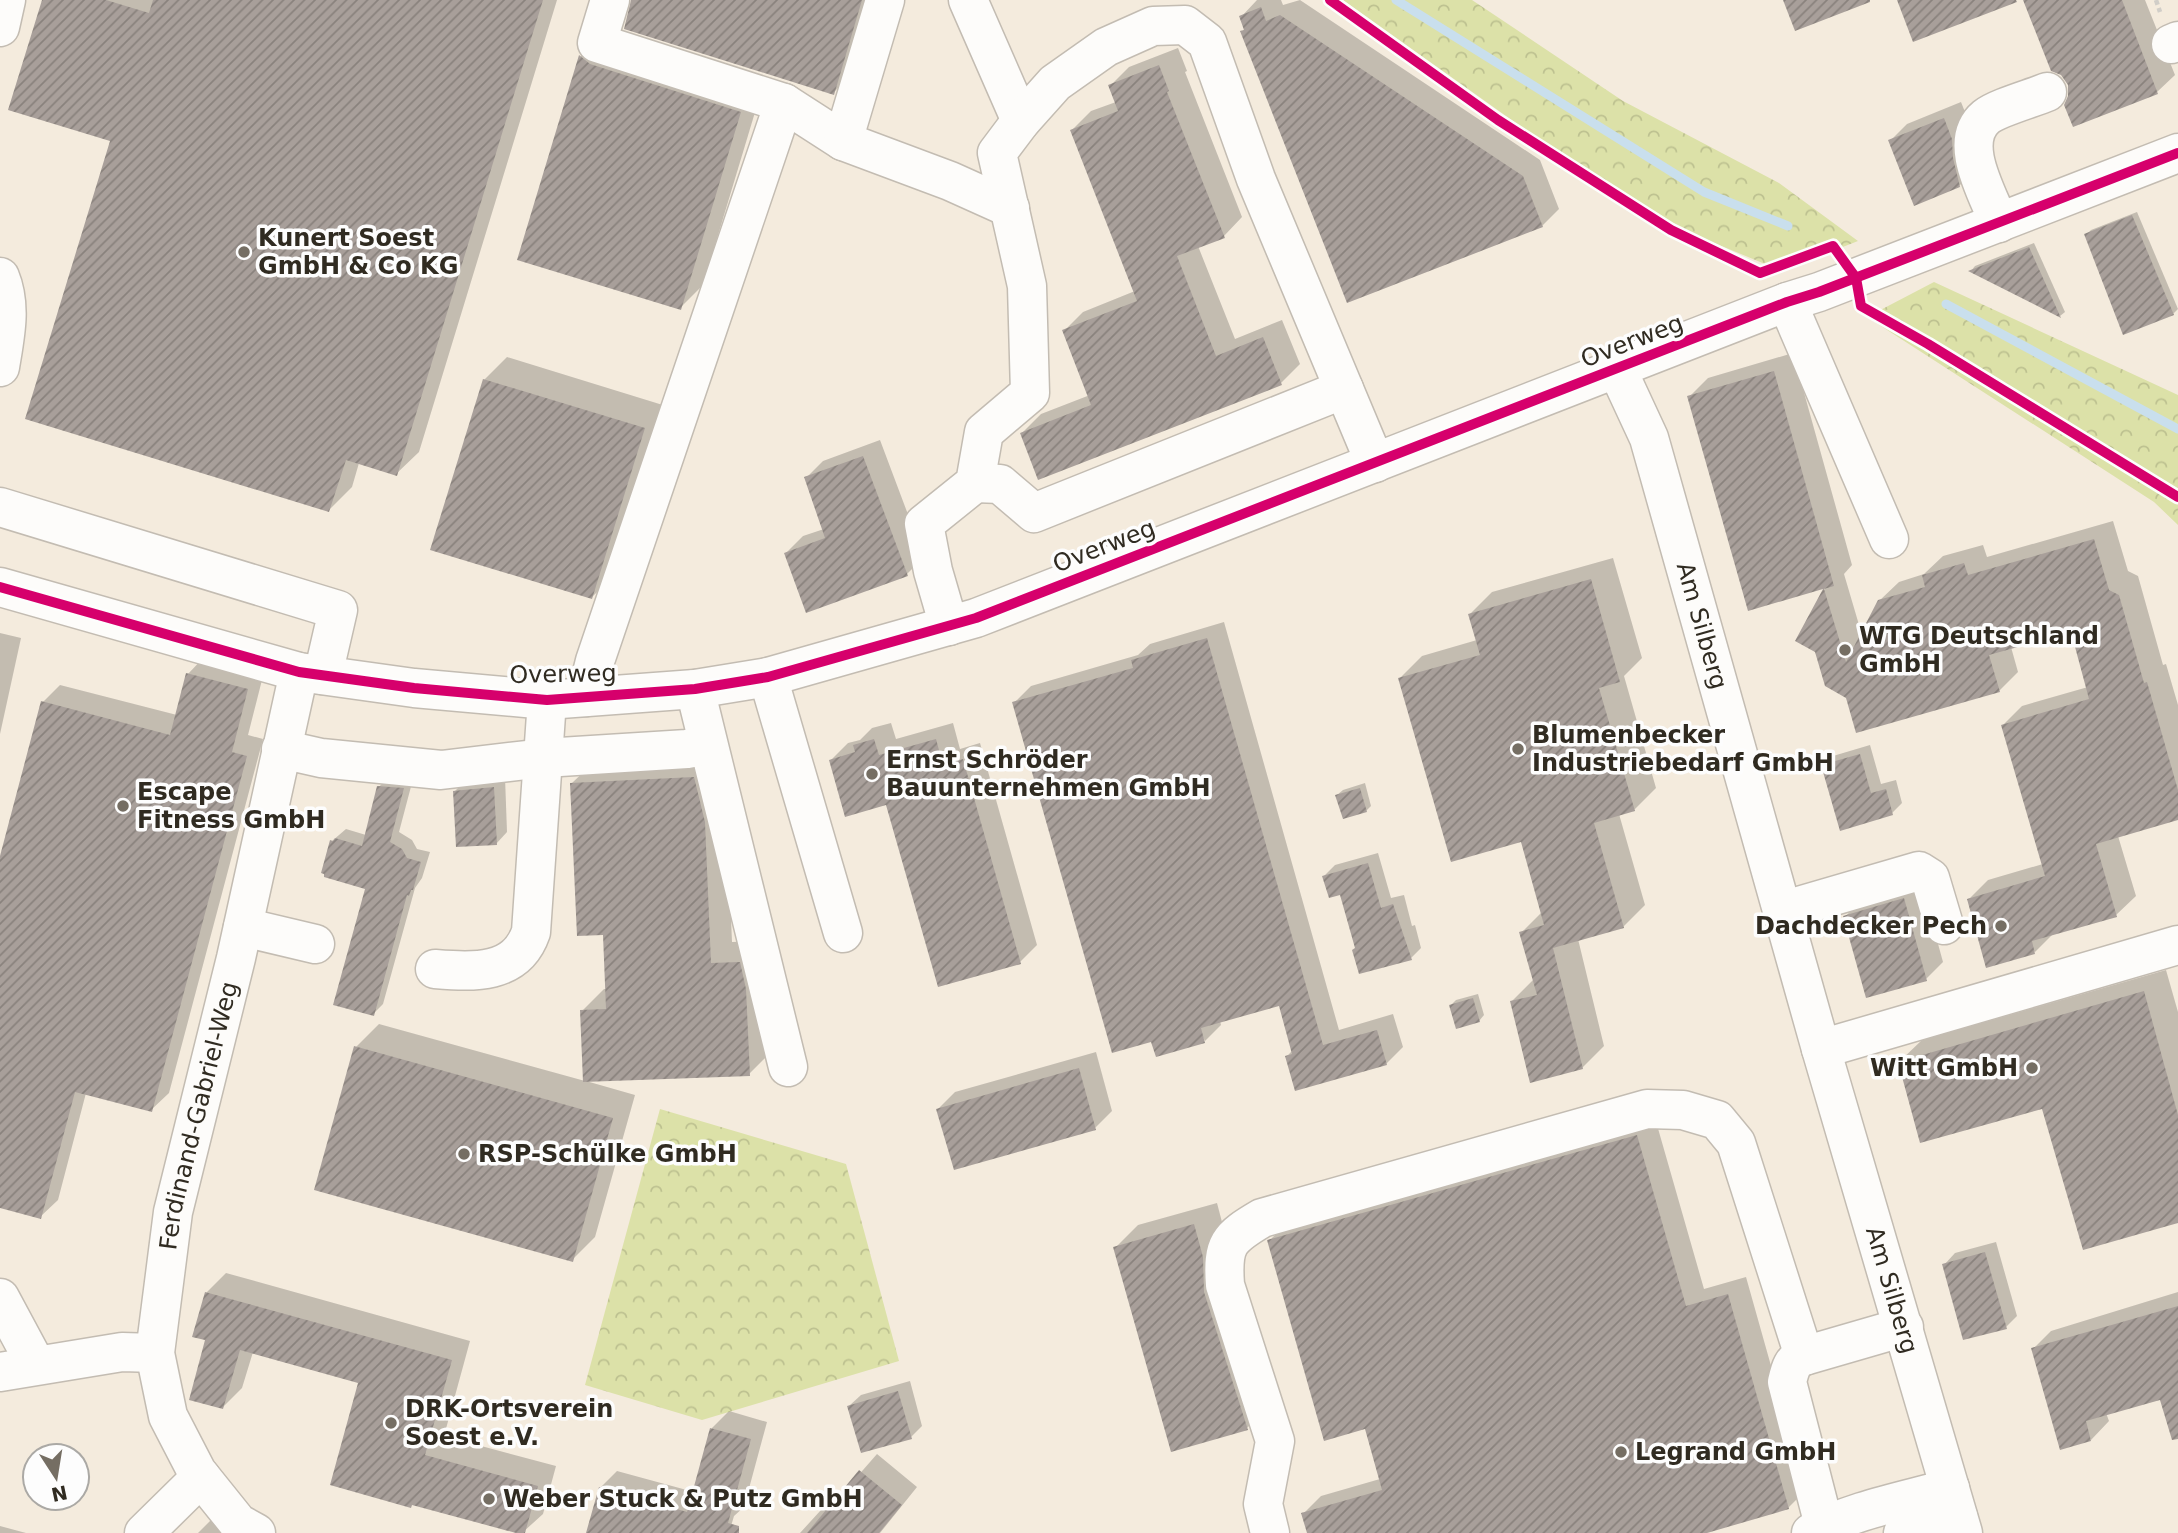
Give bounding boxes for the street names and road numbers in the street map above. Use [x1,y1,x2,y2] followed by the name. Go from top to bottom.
[1577,309,1687,373] street label: Overweg
[1049,514,1159,578] street label: Overweg
[1671,559,1733,692] street label: Am Silberg
[509,659,617,689] street label: Overweg
[154,979,244,1252] street label: Ferdinand-Gabriel-Weg
[1860,1223,1924,1357] street label: Am Silberg

